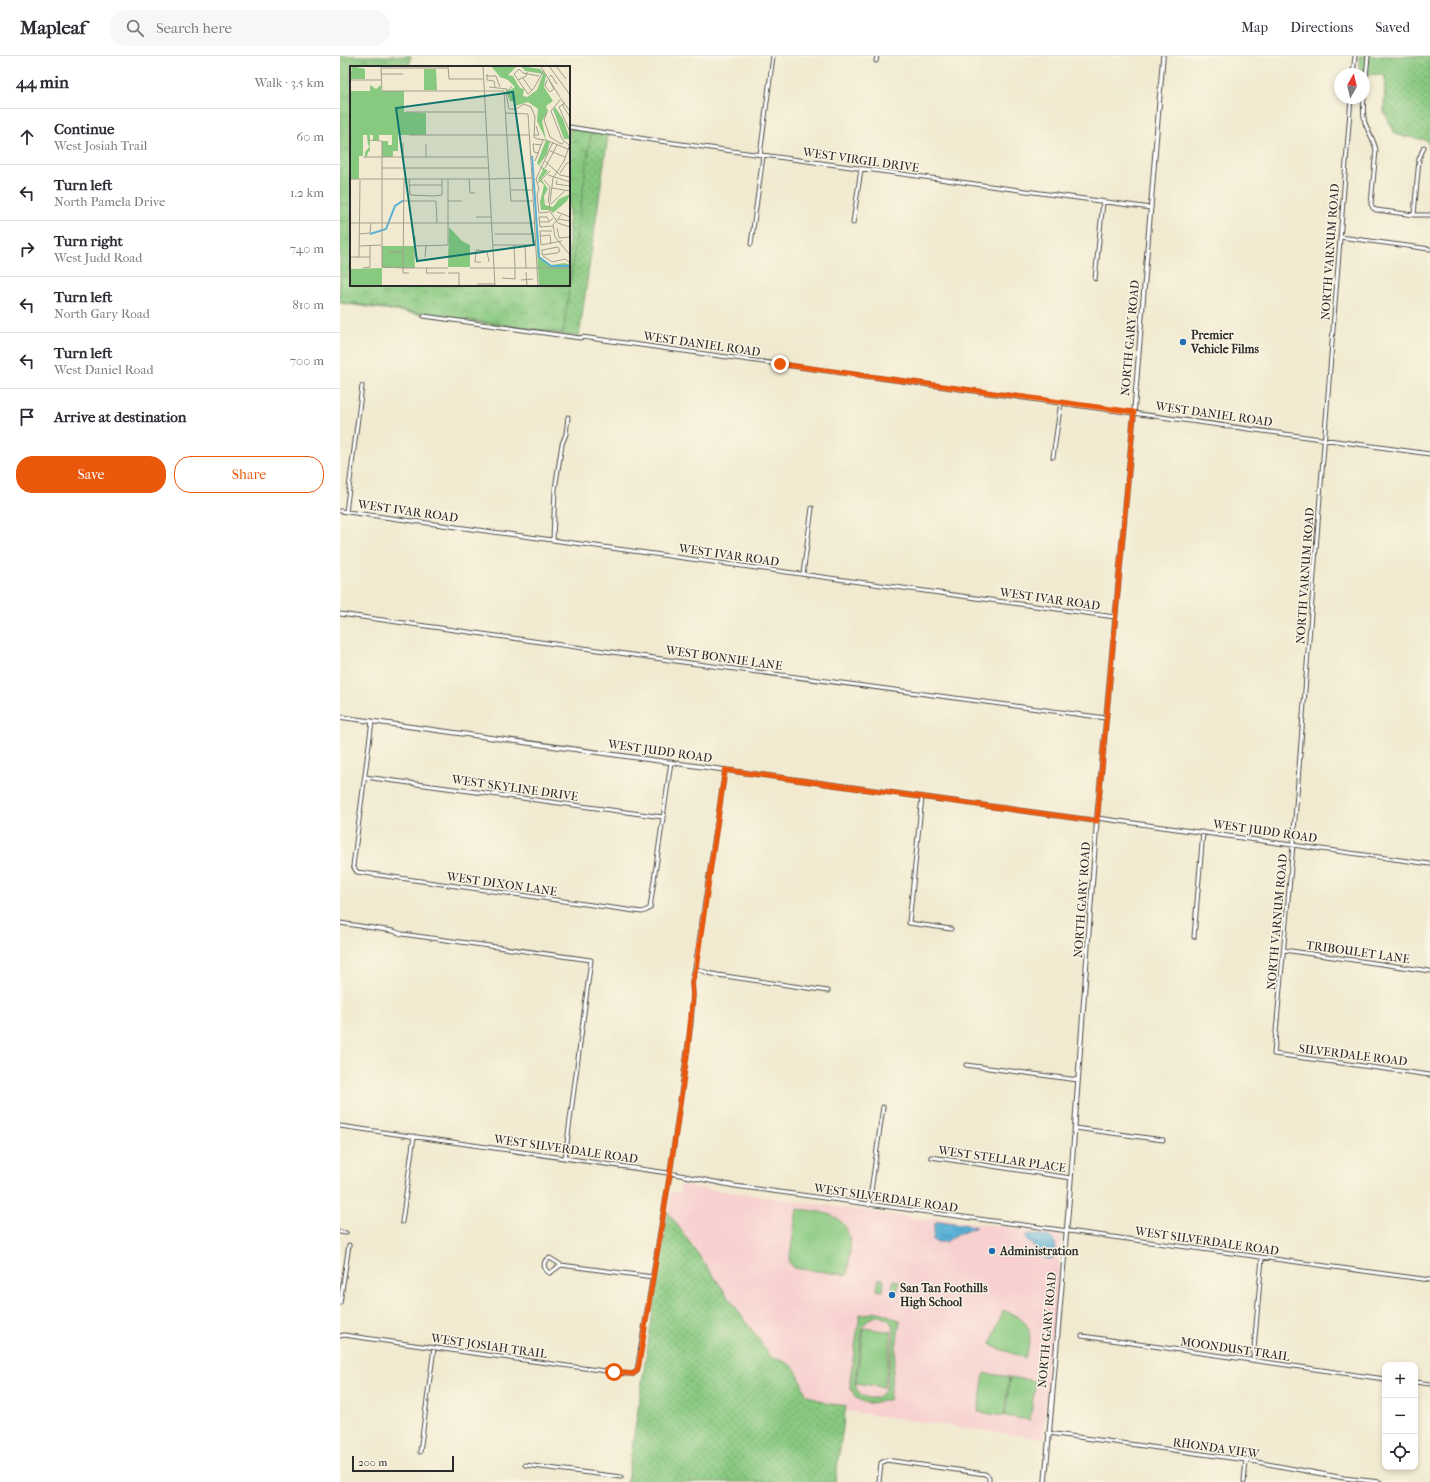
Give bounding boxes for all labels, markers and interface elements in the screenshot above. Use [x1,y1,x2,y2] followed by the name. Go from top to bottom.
[110,10,390,46] search box
[20,17,86,39] text: Mapleaf
[124,17,146,39] icon: search
[156,19,232,37] text: Search here
[1241,19,1268,36] text: Map
[1290,19,1353,36] text: Directions
[1375,19,1410,36] text: Saved
[350,66,570,286] inset map
[1334,68,1370,104] north arrow
[16,72,69,92] text: 44 min
[254,75,324,90] text: Walk · 3.5 km
[54,120,114,138] text: Continue
[16,126,38,148] icon: ahead
[296,129,324,144] text: 60 m
[54,138,147,153] text: West Josiah Trail
[801,145,920,175] street label: WEST VIRGIL DRIVE
[54,176,112,194] text: Turn left
[16,182,38,204] icon: left
[1318,183,1342,321] street label: NORTH VARNUM ROAD
[290,185,324,200] text: 1.2 km
[54,194,165,209] text: North Pamela Drive
[54,232,123,250] text: Turn right
[16,238,38,260] icon: right
[290,241,324,256] text: 740 m
[54,250,142,265] text: West Judd Road
[1118,279,1142,397] street label: NORTH GARY ROAD
[54,288,112,306] text: Turn left
[16,294,38,316] icon: left
[292,297,324,312] text: 810 m
[54,306,150,321] text: North Gary Road
[1190,328,1259,356] place label: Premier Vehicle Films
[642,329,761,359] street label: WEST DANIEL ROAD
[1178,337,1188,347] marker: Premier Vehicle Films
[54,344,112,362] text: Turn left
[16,350,38,372] icon: left
[290,353,324,368] text: 700 m
[771,355,789,373] route end
[54,362,153,377] text: West Daniel Road
[1154,399,1273,429] street label: WEST DANIEL ROAD
[16,406,38,428] icon: arrive
[54,408,186,426] text: Arrive at destination
[16,456,166,493] button: Save
[174,456,324,493] button: Share
[356,497,459,525] street label: WEST IVAR ROAD
[1293,507,1317,645] street label: NORTH VARNUM ROAD
[677,541,780,569] street label: WEST IVAR ROAD
[998,585,1101,613] street label: WEST IVAR ROAD
[664,643,783,673] street label: WEST BONNIE LANE
[606,737,713,765] street label: WEST JUDD ROAD
[450,772,579,804] street label: WEST SKYLINE DRIVE
[1211,817,1318,845] street label: WEST JUDD ROAD
[1071,841,1093,959] street label: NORTH GARY ROAD
[1264,853,1290,991] street label: NORTH VARNUM ROAD
[445,869,558,899] street label: WEST DIXON LANE
[1305,938,1411,966] street label: TRIBOULET LANE
[1298,1041,1408,1069] street label: SILVERDALE ROAD
[492,1132,639,1166] street label: WEST SILVERDALE ROAD
[936,1143,1067,1175] street label: WEST STELLAR PLACE
[812,1181,959,1215] street label: WEST SILVERDALE ROAD
[1133,1224,1280,1258] street label: WEST SILVERDALE ROAD
[999,1244,1079,1258] place label: Administration
[987,1246,997,1256] marker: Administration
[1035,1271,1059,1389] street label: NORTH GARY ROAD
[900,1281,988,1310] place label: San Tan Foothills High School
[887,1290,897,1300] marker: San Tan Foothills High School
[429,1331,549,1361] street label: WEST JOSIAH TRAIL
[1179,1334,1291,1364] street label: MOONDUST TRAIL
[1382,1362,1418,1470] map controls
[1382,1362,1418,1398] button: +
[605,1363,623,1381] route start
[1382,1398,1418,1434] button: −
[1382,1434,1418,1470] button: locate
[1172,1435,1261,1461] street label: RHONDA VIEW
[352,1454,454,1473] scale bar
[358,1456,387,1469] text: 200 m

